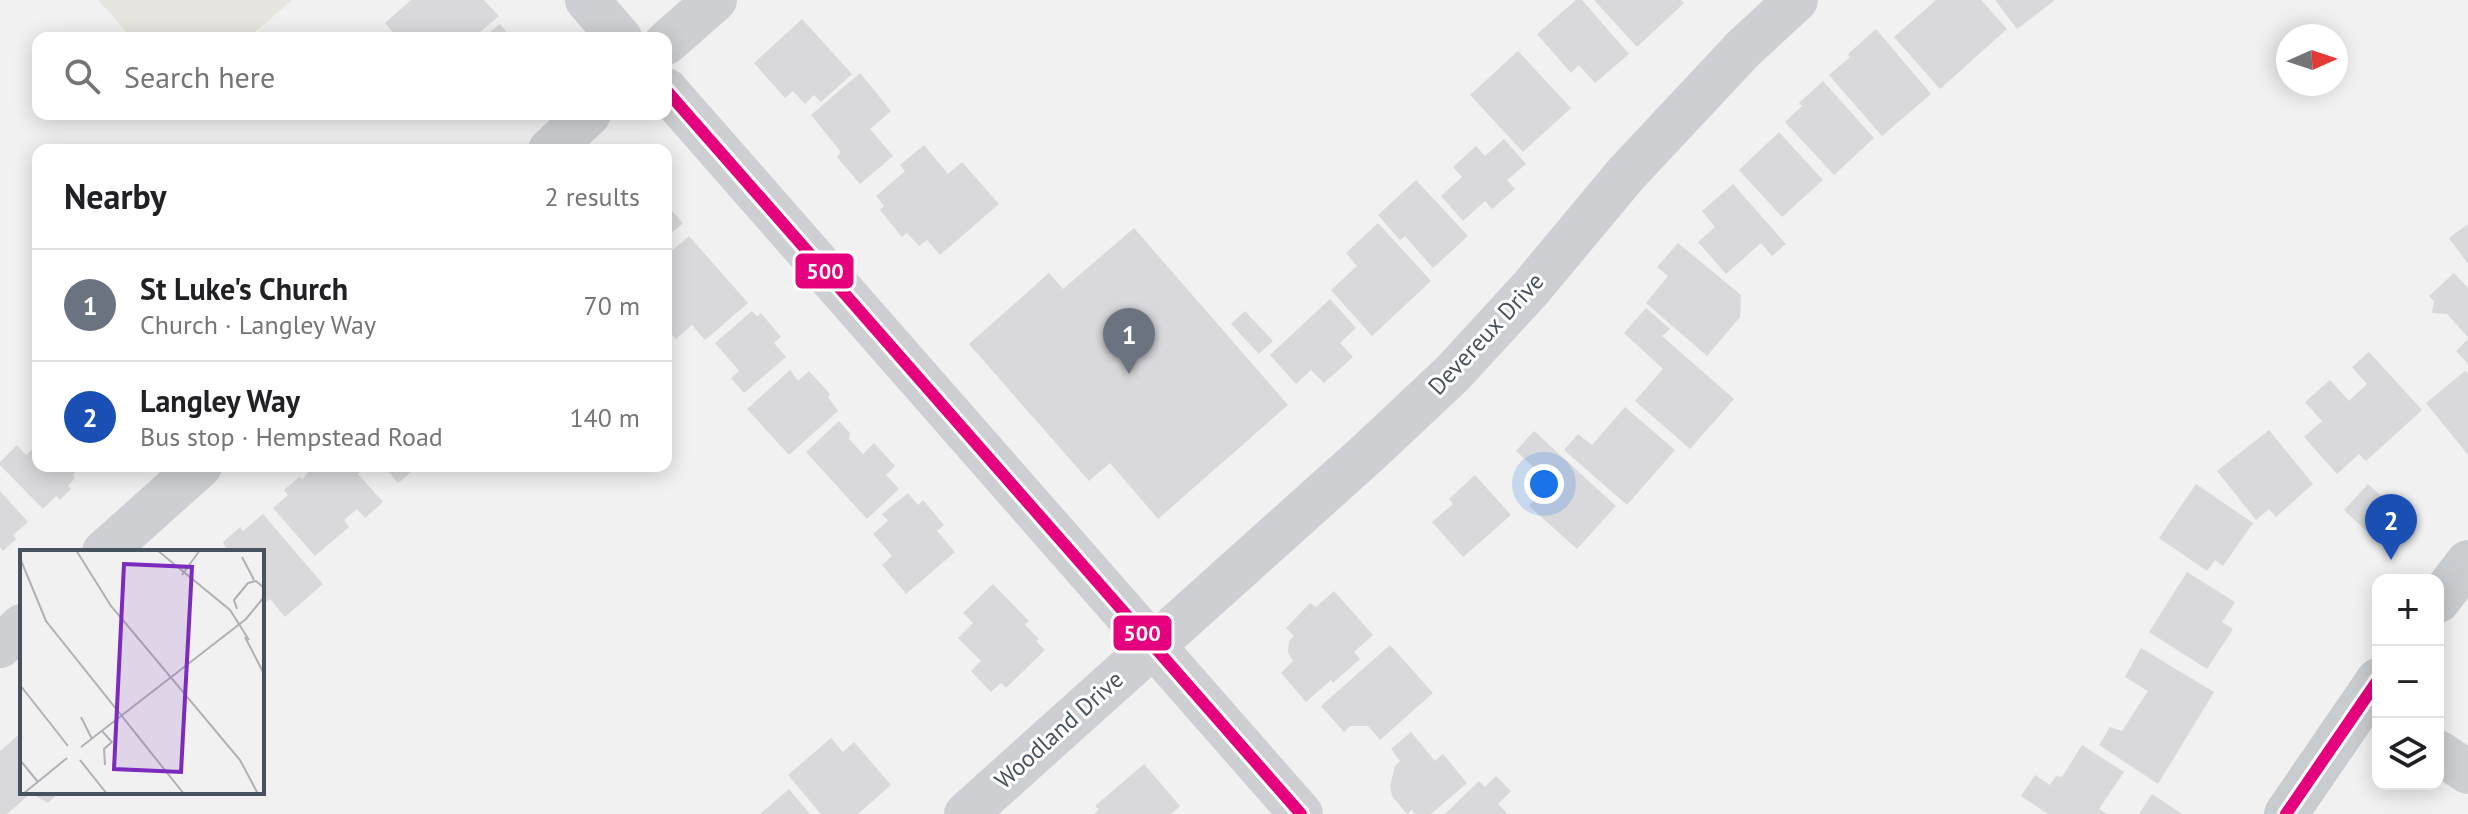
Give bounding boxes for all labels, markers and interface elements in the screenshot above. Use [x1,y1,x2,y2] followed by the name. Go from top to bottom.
[2276,24,2348,96] north arrow
[32,32,672,120] search box
[60,54,104,98] icon: search
[124,57,275,96] text: Search here
[64,174,166,218] text: Nearby
[545,180,640,213] text: 2 results
[794,252,855,290] line badge: 500
[806,257,844,285] text: 500
[1421,266,1550,401] street label: Devereux Drive
[140,269,348,308] text: St Luke's Church
[83,289,97,322] text: 1
[584,289,640,322] text: 70 m
[140,308,376,341] text: Church · Langley Way
[1103,308,1155,374] pin: 1
[140,381,300,420] text: Langley Way
[83,401,97,434] text: 2
[569,401,640,434] text: 140 m
[140,420,443,453] text: Bus stop · Hempstead Road
[1524,464,1564,504] your location
[2365,494,2417,560] pin: 2
[20,550,264,794] inset map
[2372,574,2444,790] map controls
[2372,574,2444,646] button: +
[1112,614,1173,652] line badge: 500
[1123,619,1161,647] text: 500
[2372,646,2444,718] button: −
[988,664,1129,796] street label: Woodland Drive
[2372,718,2444,790] button: layers

